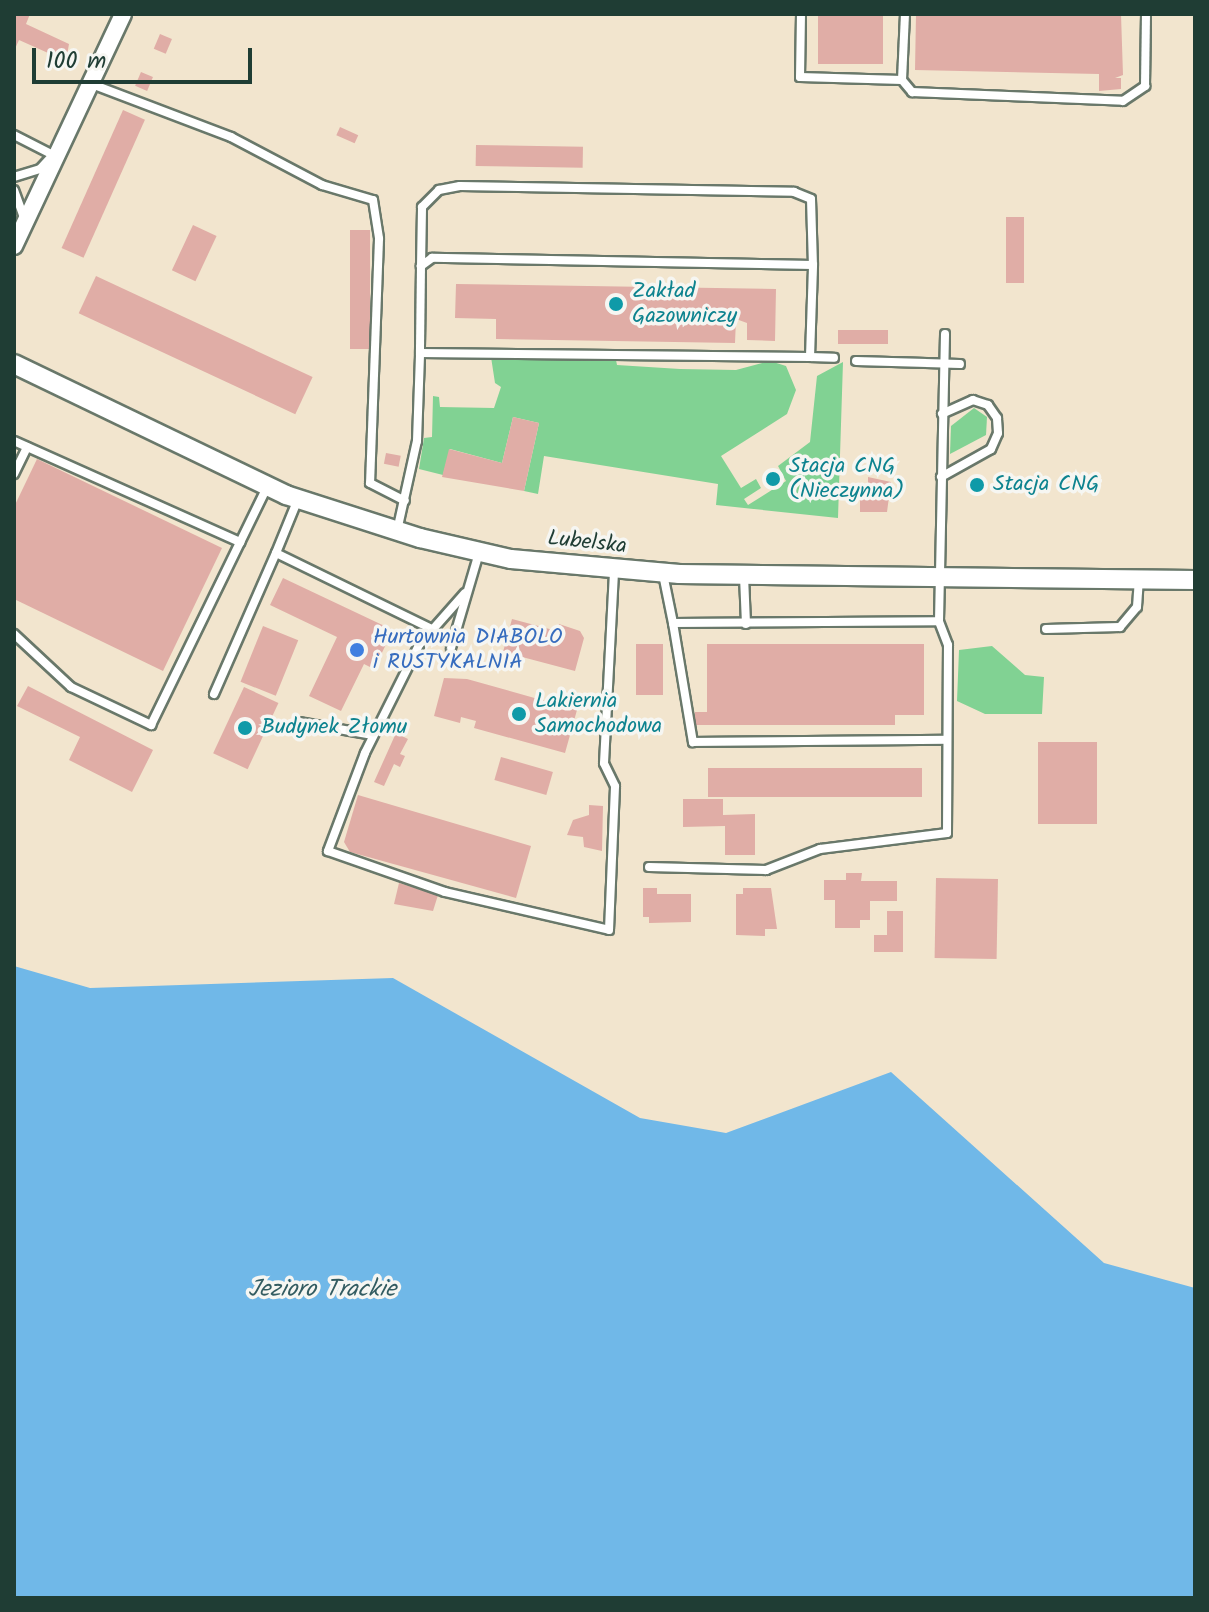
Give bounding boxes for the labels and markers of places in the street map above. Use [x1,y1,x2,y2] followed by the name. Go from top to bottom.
[632,278,737,330] place label: Zakład Gazowniczy
[607,295,625,313] marker: Zakład Gazowniczy
[789,453,904,504] place label: Stacja CNG (Nieczynna)
[764,470,782,488] marker: Stacja CNG (Nieczynna)
[993,472,1100,498] place label: Stacja CNG
[968,476,986,494] marker: Stacja CNG
[373,624,562,676] place label: Hurtownia DIABOLO i RUSTYKALNIA
[348,641,366,659] marker: Hurtownia DIABOLO i RUSTYKALNIA
[535,688,662,740] place label: Lakiernia Samochodowa
[510,705,528,723] marker: Lakiernia Samochodowa
[261,715,407,741] place label: Budynek Złomu
[236,719,254,737] marker: Budynek Złomu

